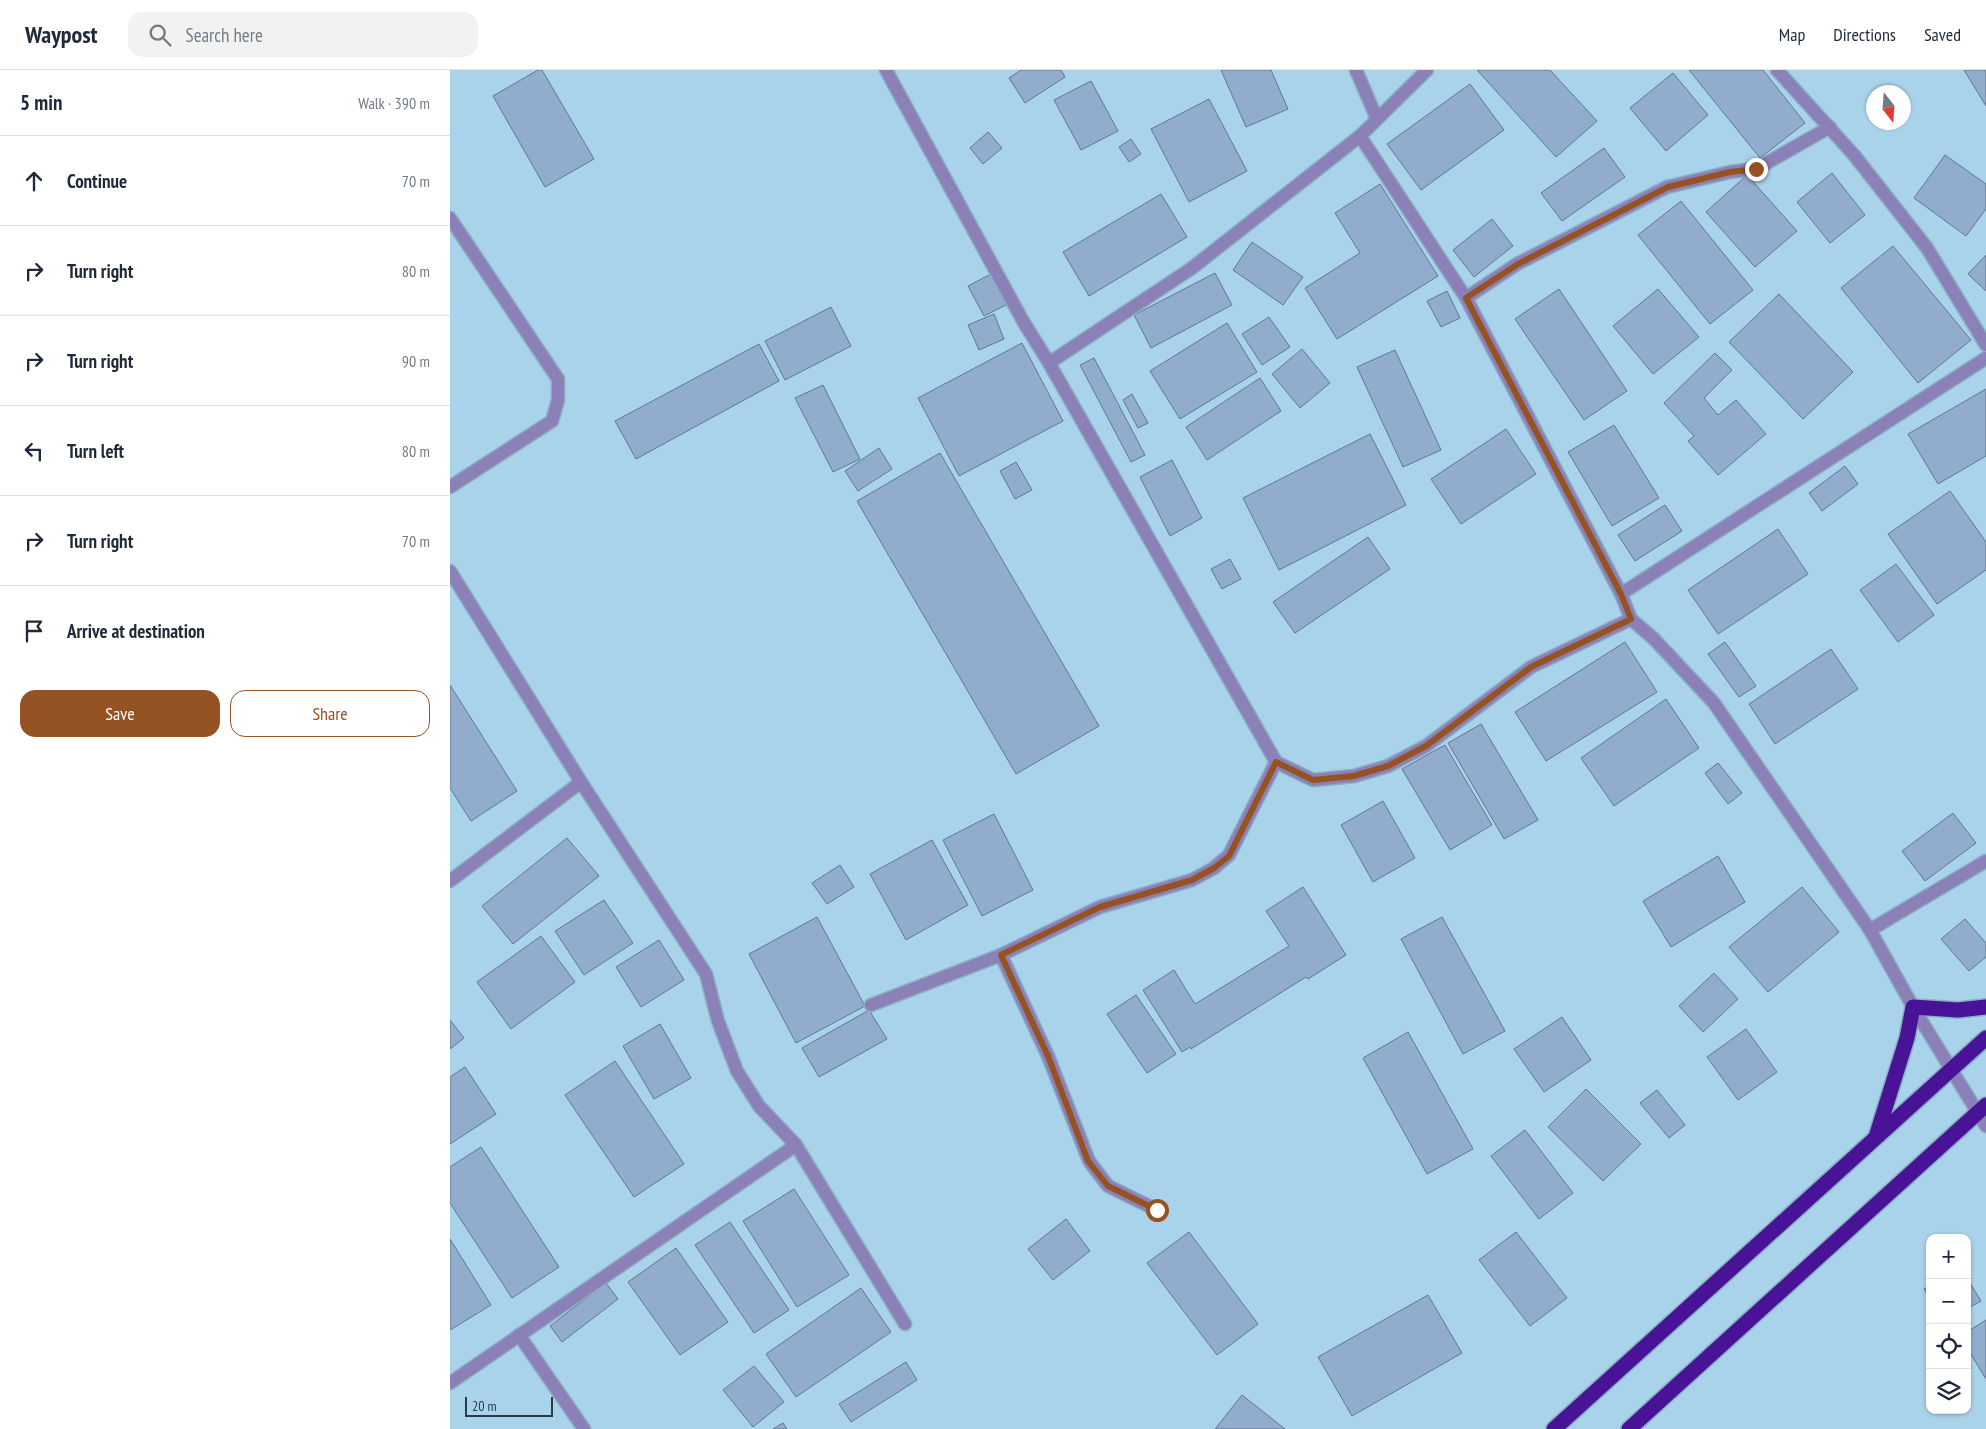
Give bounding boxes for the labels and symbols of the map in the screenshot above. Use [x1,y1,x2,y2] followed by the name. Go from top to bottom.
[1866,85,1911,130] north arrow
[1745,158,1768,181] route end
[1146,1199,1169,1222] route start
[465,1394,552,1417] scale bar

